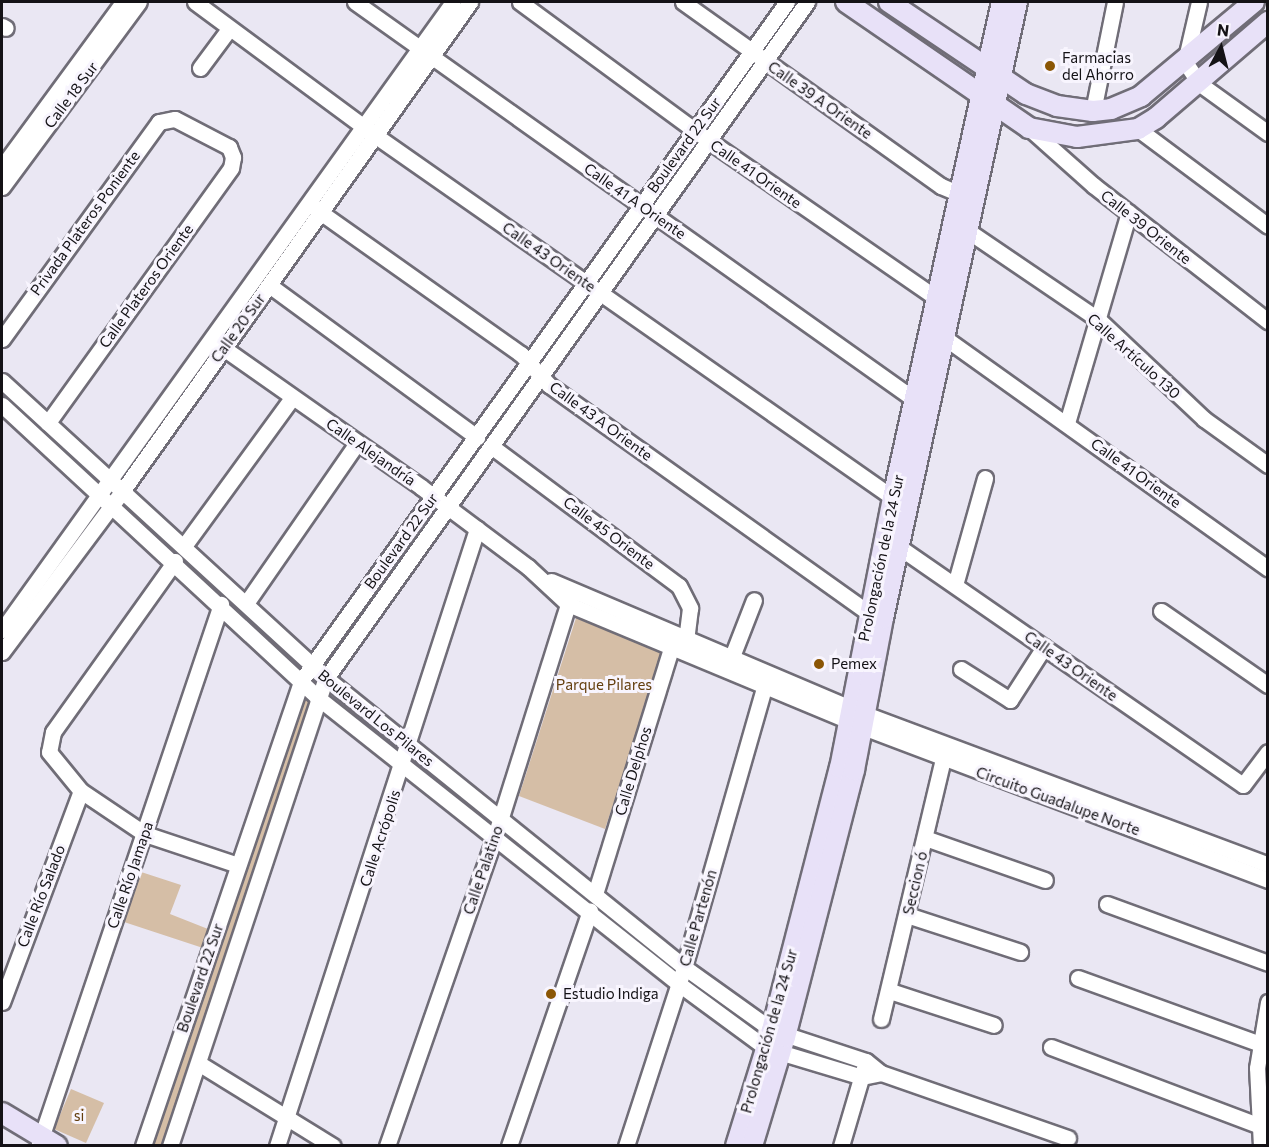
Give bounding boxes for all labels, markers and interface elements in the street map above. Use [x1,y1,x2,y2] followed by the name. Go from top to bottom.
[1191,18,1251,78] north arrow
[1216,19,1230,40] text: N
[1062,48,1134,83] place label: Farmacias del Ahorro
[765,57,875,143] street label: Calle 39 A Oriente
[40,58,102,132] street label: Calle 18 Sur
[1043,59,1057,73] marker: Farmacias del Ahorro
[643,94,725,196] street label: Boulevard 22 Sur
[707,136,805,212] street label: Calle 41 Oriente
[26,147,144,299] street label: Privada Plateros Poniente
[581,159,689,243] street label: Calle 41 A Oriente
[1097,186,1195,268] street label: Calle 39 Oriente
[499,218,599,296] street label: Calle 43 Oriente
[95,221,197,351] street label: Calle Plateros Oriente
[207,290,269,366] street label: Calle 20 Sur
[1084,309,1184,403] street label: Calle Artículo 130
[546,378,656,464] street label: Calle 43 A Oriente
[323,414,419,490] street label: Calle Alejandría
[1087,434,1185,512] street label: Calle 41 Oriente
[855,473,907,643] street label: Prolongación de la 24 Sur
[360,490,442,592] street label: Boulevard 22 Sur
[560,493,658,573] street label: Calle 45 Oriente
[1021,627,1121,705] street label: Calle 43 Oriente
[831,655,877,673] place label: Pemex
[812,657,826,671] marker: Pemex
[314,666,438,770] street label: Boulevard Los Pilares
[556,676,652,694] park label: Parque Pilares
[611,724,655,818] street label: Calle Delphos
[974,763,1142,839] street label: Circuito Guadalupe Norte
[356,787,404,889] street label: Calle Acrópolis
[103,819,157,931] street label: Calle Río Jamapa
[459,823,507,917] street label: Calle Palatino
[13,842,69,950] street label: Calle Río Salado
[899,849,931,917] street label: Seccion ó
[676,868,720,968] street label: Calle Partenón
[173,921,227,1035] street label: Boulevard 22 Sur
[737,947,801,1115] street label: Prolongación de la 24 Sur
[563,985,659,1003] place label: Estudio Indiga
[544,987,558,1001] marker: Estudio Indiga
[74,1107,84,1125] park label: si

